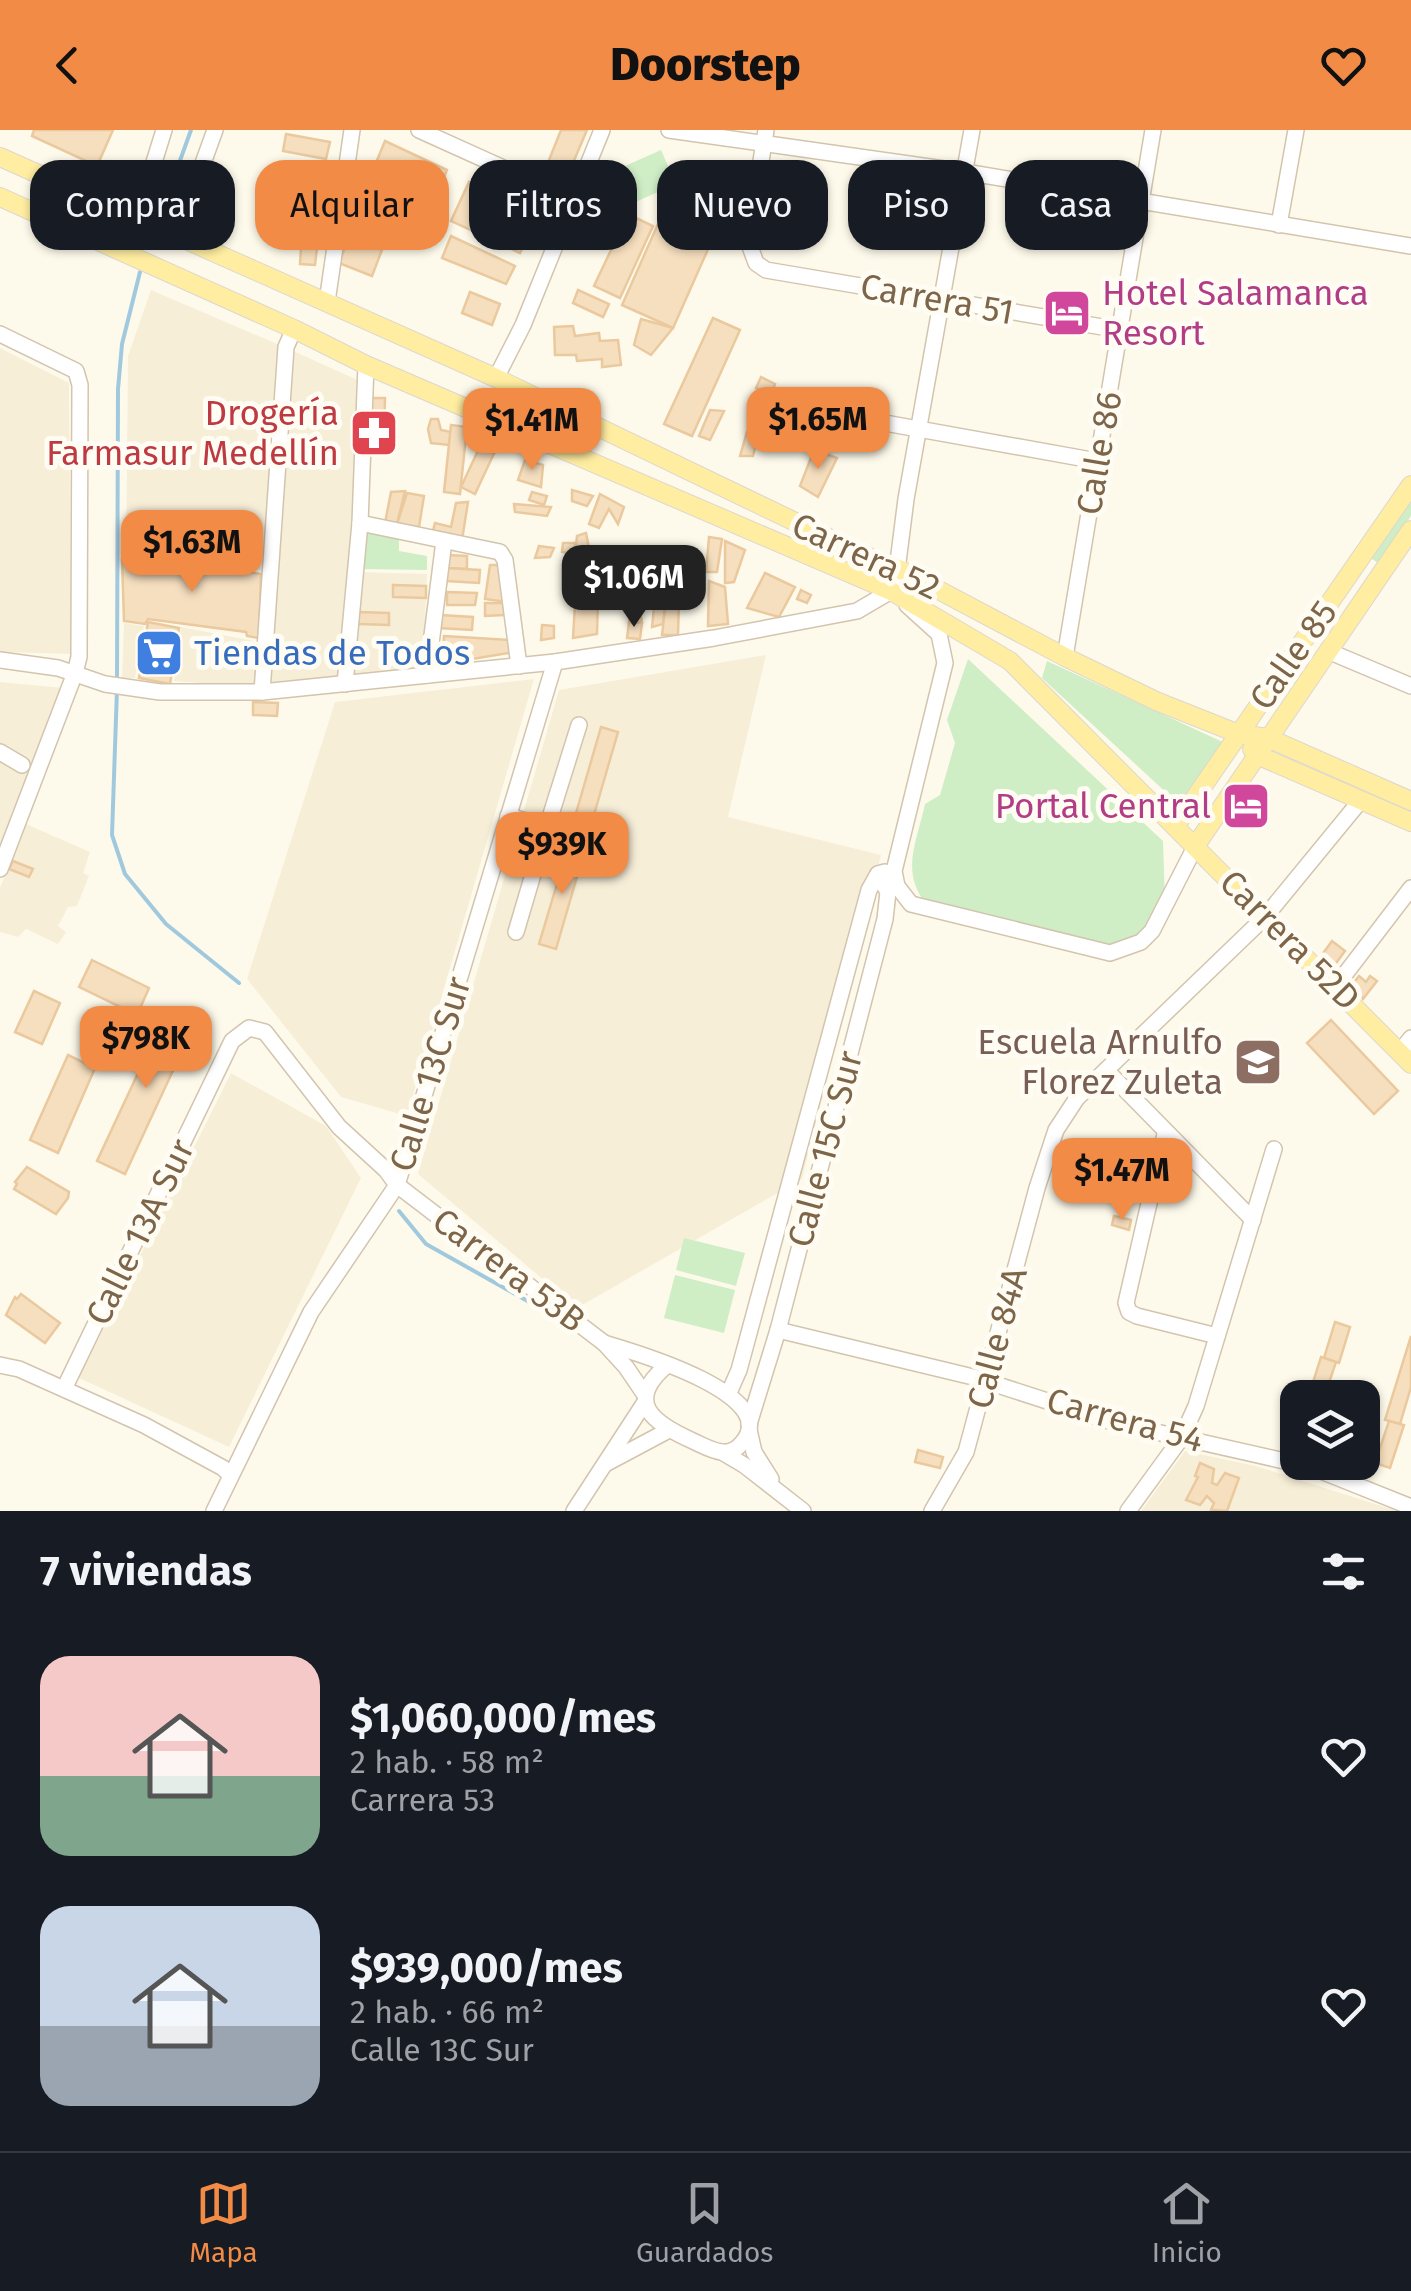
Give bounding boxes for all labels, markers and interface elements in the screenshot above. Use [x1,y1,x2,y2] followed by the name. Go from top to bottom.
[40,38,95,93] icon: back
[610,38,801,92] text: Doorstep
[1316,38,1371,93] icon: heart
[30,160,235,250] chip: Comprar
[255,160,449,250] chip: Alquilar
[469,160,637,250] chip: Filtros
[657,160,828,250] chip: Nuevo
[848,160,985,250] chip: Piso
[1005,160,1148,250] chip: Casa
[857,265,1017,333] street label: Carrera 51
[1102,272,1369,354] place label: Hotel Salamanca Resort
[1041,287,1093,339] hotel icon: Hotel Salamanca Resort
[737,387,899,472] pin: $1.65M
[451,388,613,473] pin: $1.41M
[1068,388,1130,518] street label: Calle 86
[46,392,339,474] place label: Drogería Farmasur Medellín
[769,400,867,438] text: $1.65M
[485,401,579,439] text: $1.41M
[348,407,400,459] pharmacy icon: Drogería Farmasur Medellín
[785,503,947,609] street label: Carrera 52
[111,510,273,595] pin: $1.63M
[143,523,241,561] text: $1.63M
[553,545,715,630] pin: $1.06M
[584,558,684,596] text: $1.06M
[1240,592,1346,718] street label: Calle 85
[133,627,185,679] supermarket icon: Tiendas de Todos
[194,632,470,674] place label: Tiendas de Todos
[1220,780,1272,832] hotel icon: Portal Central
[995,785,1211,827] place label: Portal Central
[492,812,632,897] pin: $939K
[518,825,606,863] text: $939K
[1211,861,1369,1019] street label: Carrera 52D
[381,971,480,1176] street label: Calle 13C Sur
[76,1006,216,1091] pin: $798K
[102,1019,190,1057] text: $798K
[977,1021,1223,1103] place label: Escuela Arnulfo Florez Zuleta
[1232,1036,1284,1088] school or university icon: Escuela Arnulfo Florez Zuleta
[779,1046,871,1252] street label: Calle 15C Sur
[77,1132,203,1332] street label: Calle 13A Sur
[1041,1138,1203,1223] pin: $1.47M
[1074,1151,1170,1189] text: $1.47M
[424,1199,594,1341] street label: Carrera 53B
[958,1263,1036,1413] street label: Calle 84A
[1042,1379,1208,1461] street label: Carrera 54
[1280,1380,1380,1480] map controls
[1280,1380,1380,1480] button: layers
[1316,1544,1371,1599] icon: filters
[40,1546,252,1596] text: 7 viviendas
[350,1693,656,1743] text: $1,060,000/mes
[120,1696,240,1816] icon: home
[1316,1729,1371,1784] icon: heart
[350,1743,544,1781] text: 2 hab. · 58 m²
[350,1781,495,1819] text: Carrera 53
[350,1943,623,1993] text: $939,000/mes
[120,1946,240,2066] icon: home
[1316,1979,1371,2034] icon: heart
[350,1993,544,2031] text: 2 hab. · 66 m²
[350,2031,534,2069] text: Calle 13C Sur
[189,2176,258,2269] tab: Mapa
[636,2176,773,2269] tab: Guardados
[1152,2176,1222,2269] tab: Inicio

